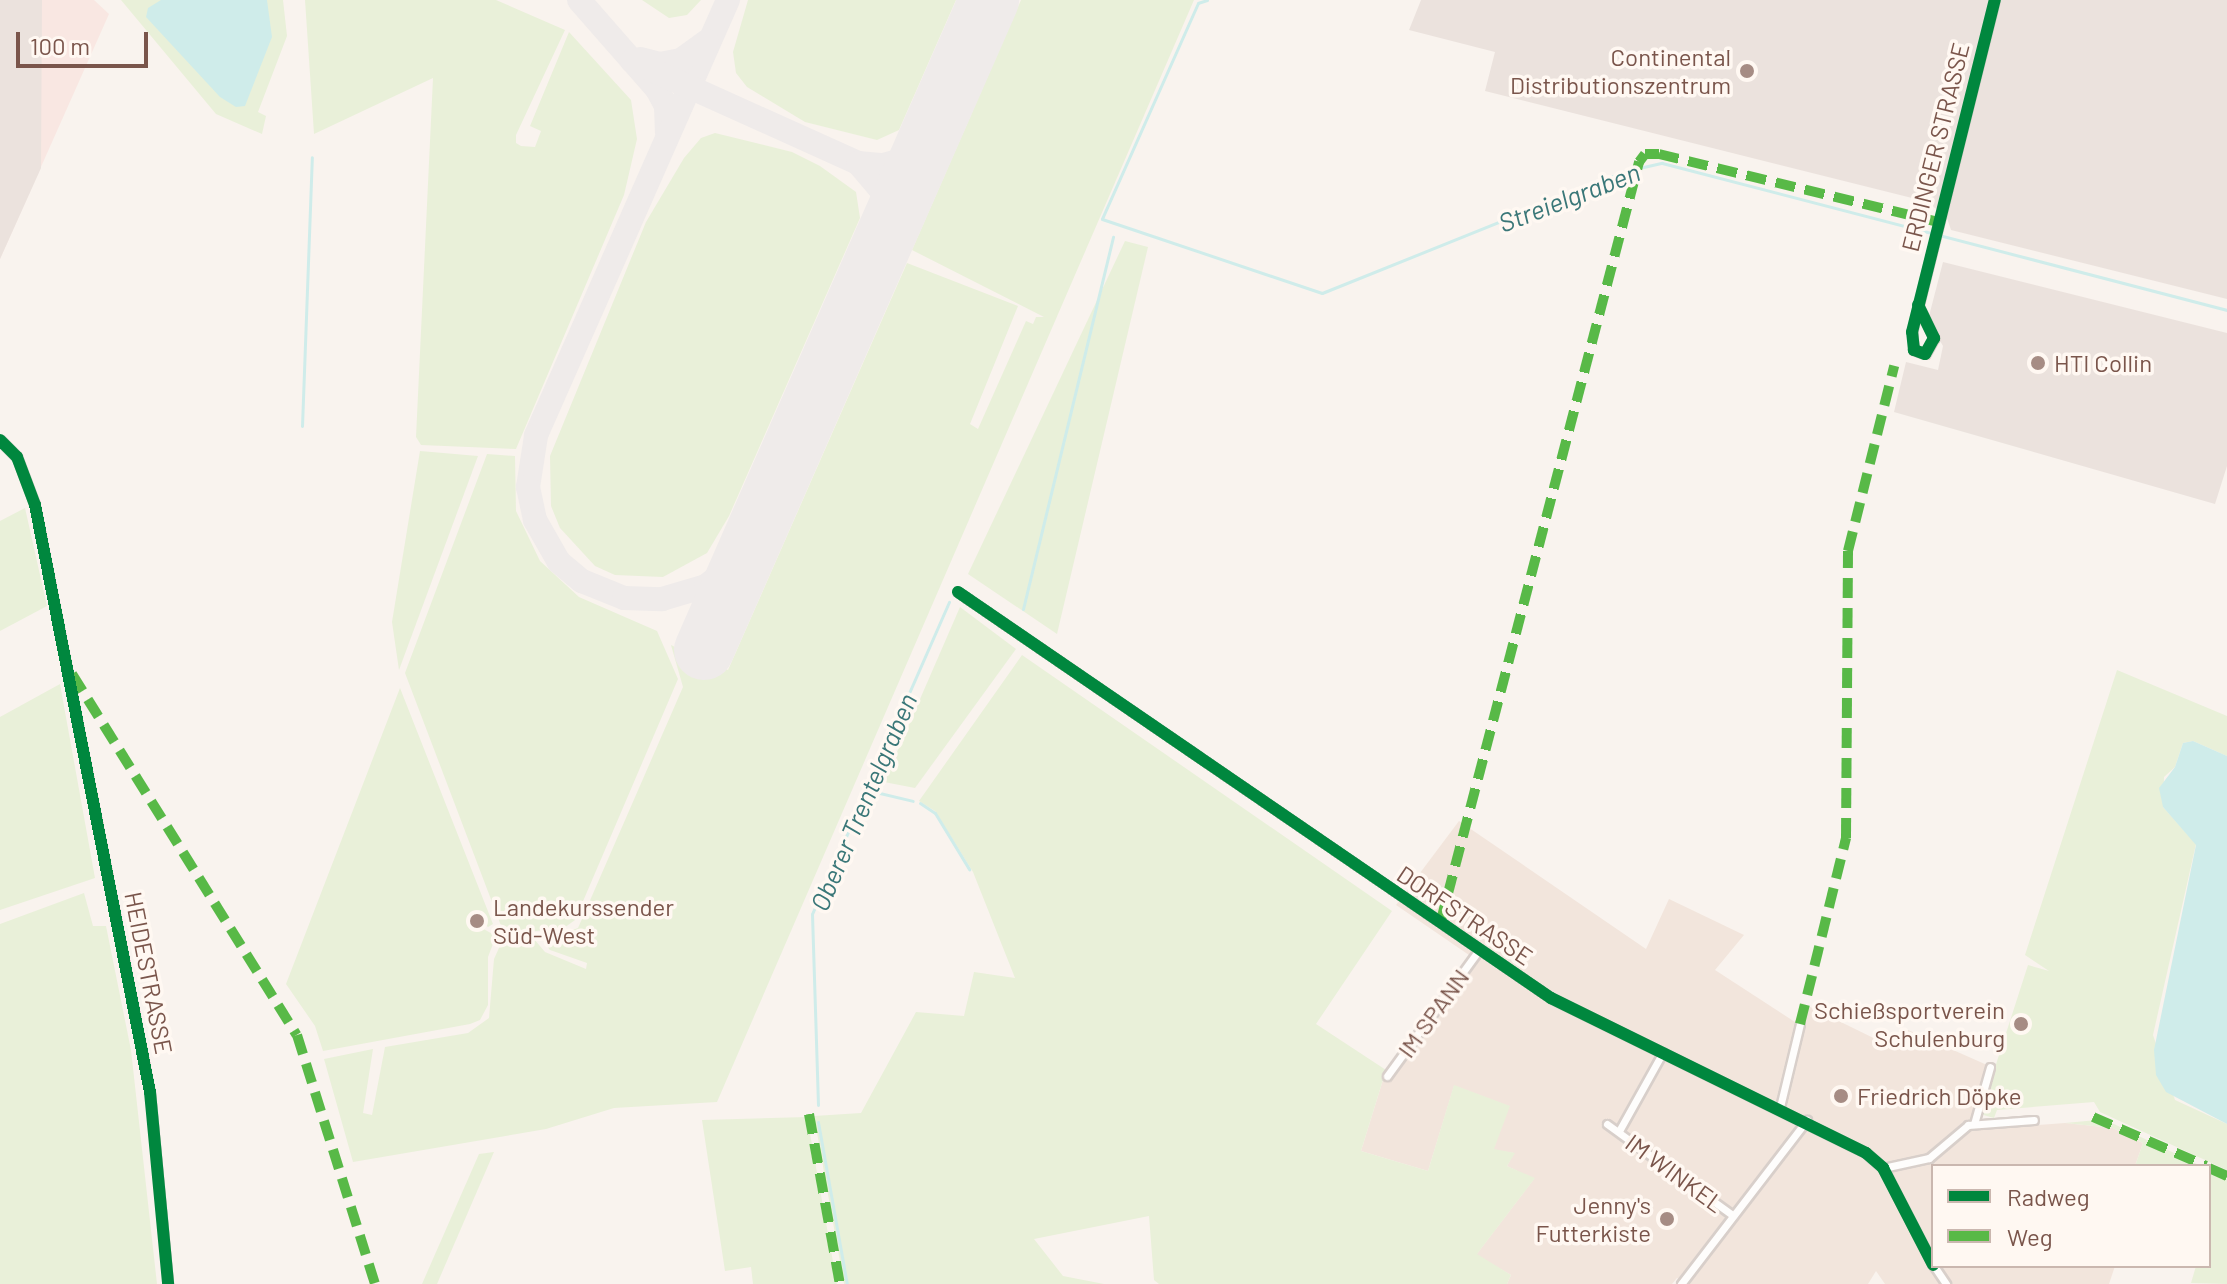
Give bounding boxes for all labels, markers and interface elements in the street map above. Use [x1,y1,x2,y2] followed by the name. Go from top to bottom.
[20,16,152,66] scale bar
[30,31,90,60] text: 100 m
[1895,40,1975,254] street label: ERDINGER STRASSE
[1510,43,1731,99] place label: Continental Distributionszentrum
[1738,62,1756,80] marker: Continental Distributionszentrum
[1494,156,1644,238] water label: Streielgraben
[2054,349,2152,377] place label: HTI Collin
[2029,354,2047,372] marker: HTI Collin
[803,689,923,915] water label: Oberer Trentelgraben
[1392,859,1538,971] street label: DORFSTRASSE
[119,889,179,1057] street label: HEIDESTRASSE
[493,893,674,949] place label: Landekurssender Süd-West
[468,912,486,930] marker: Landekurssender Süd-West
[1391,963,1475,1063] street label: IM SPANN
[1814,996,2005,1052] place label: Schießsportverein Schulenburg
[2012,1015,2030,1033] marker: Schießsportverein Schulenburg
[1857,1082,2021,1110] place label: Friedrich Döpke
[1832,1087,1850,1105] marker: Friedrich Döpke
[1620,1128,1730,1218] street label: IM WINKEL
[1931,1164,2211,1268] legend
[2007,1182,2090,1211] text: Radweg
[1535,1191,1651,1247] place label: Jenny's Futterkiste
[1658,1210,1676,1228] marker: Jenny's Futterkiste
[2007,1222,2053,1251] text: Weg

